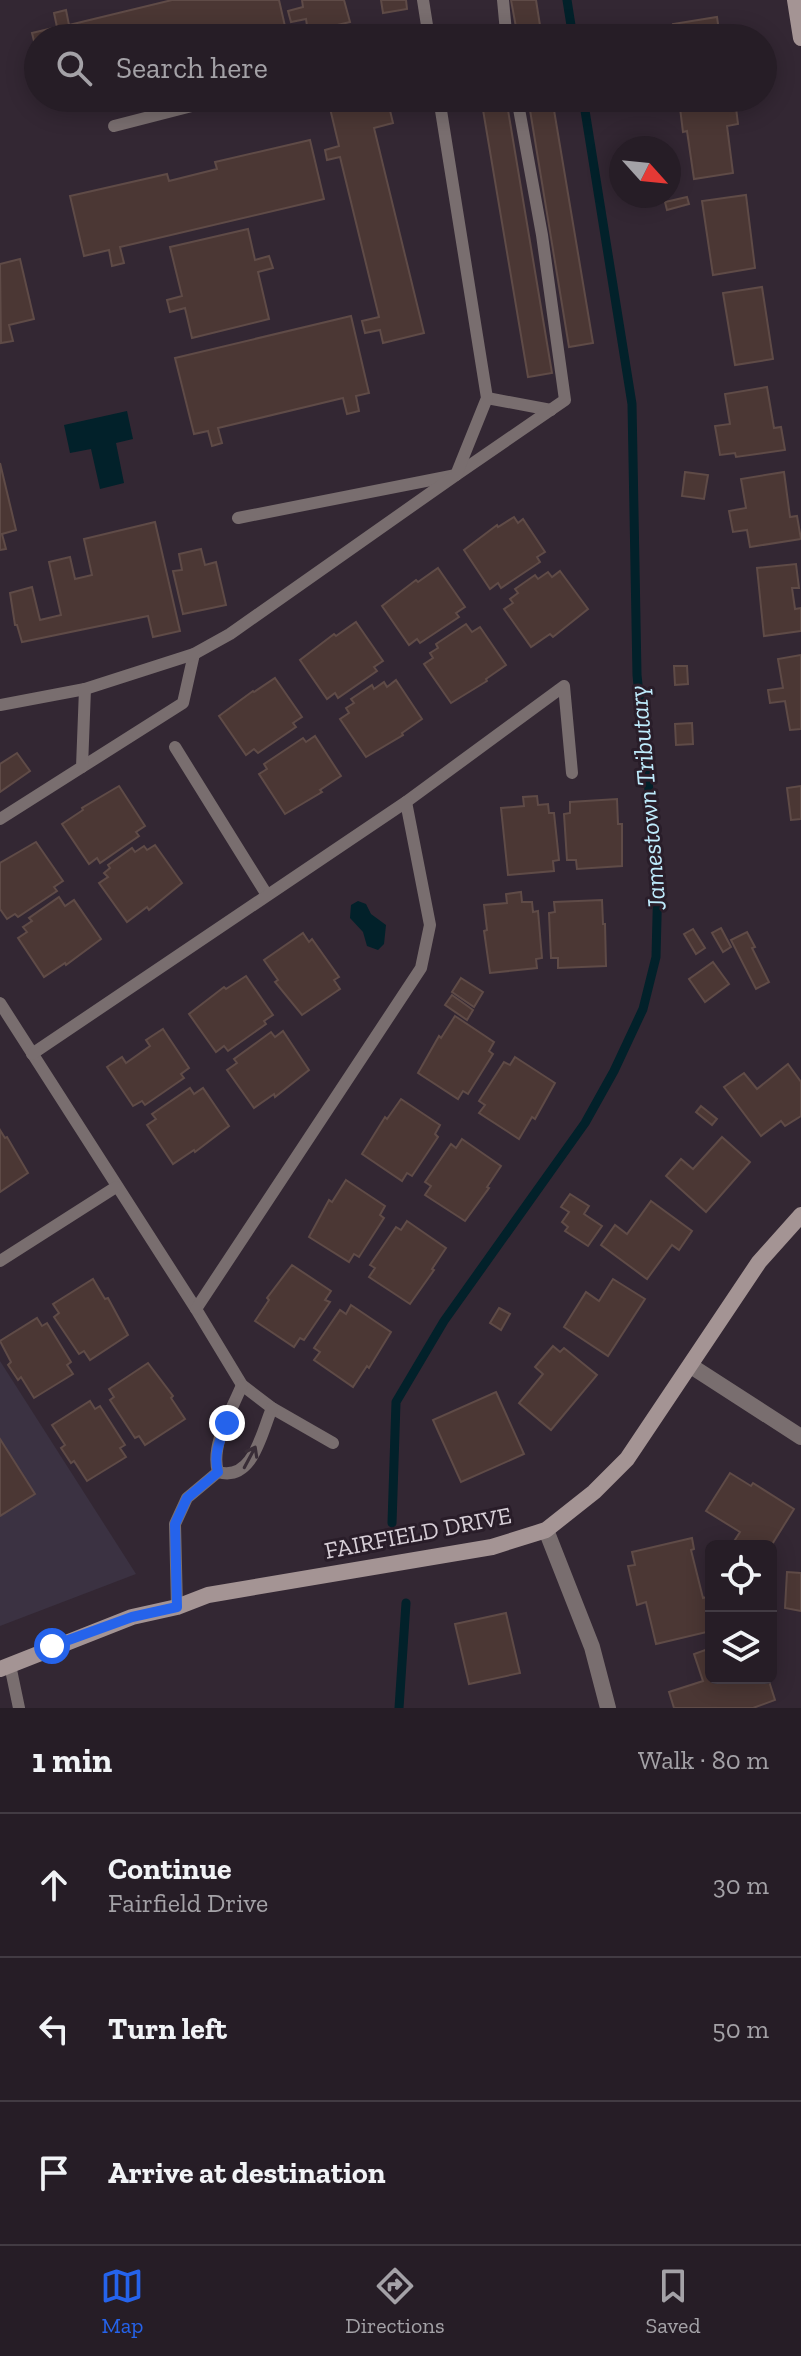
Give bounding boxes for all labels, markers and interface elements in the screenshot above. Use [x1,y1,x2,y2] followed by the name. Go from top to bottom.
[24,24,777,112] search box
[52,46,96,90] icon: search
[116,50,268,86] text: Search here
[609,136,681,208] north arrow
[621,684,673,913] water label: Jamestown Tributary
[209,1405,245,1441] route end
[243,1446,259,1469] one-way arrow
[322,1500,514,1565] street label: FAIRFIELD DRIVE
[705,1540,777,1684] map controls
[705,1540,777,1612] button: locate
[705,1612,777,1684] button: layers
[34,1628,70,1664] route start
[32,1740,112,1781] text: 1 min
[638,1744,769,1776] text: Walk · 80 m
[108,1851,232,1887] text: Continue
[32,1863,76,1907] icon: ahead
[713,1869,769,1901] text: 30 m
[108,1887,268,1919] text: Fairfield Drive
[32,2007,76,2051] icon: left
[108,2011,227,2047] text: Turn left
[712,2013,769,2045] text: 50 m
[32,2151,76,2195] icon: arrive
[108,2155,385,2191] text: Arrive at destination
[100,2264,144,2339] tab: Map
[345,2264,445,2339] tab: Directions
[645,2264,701,2339] tab: Saved

